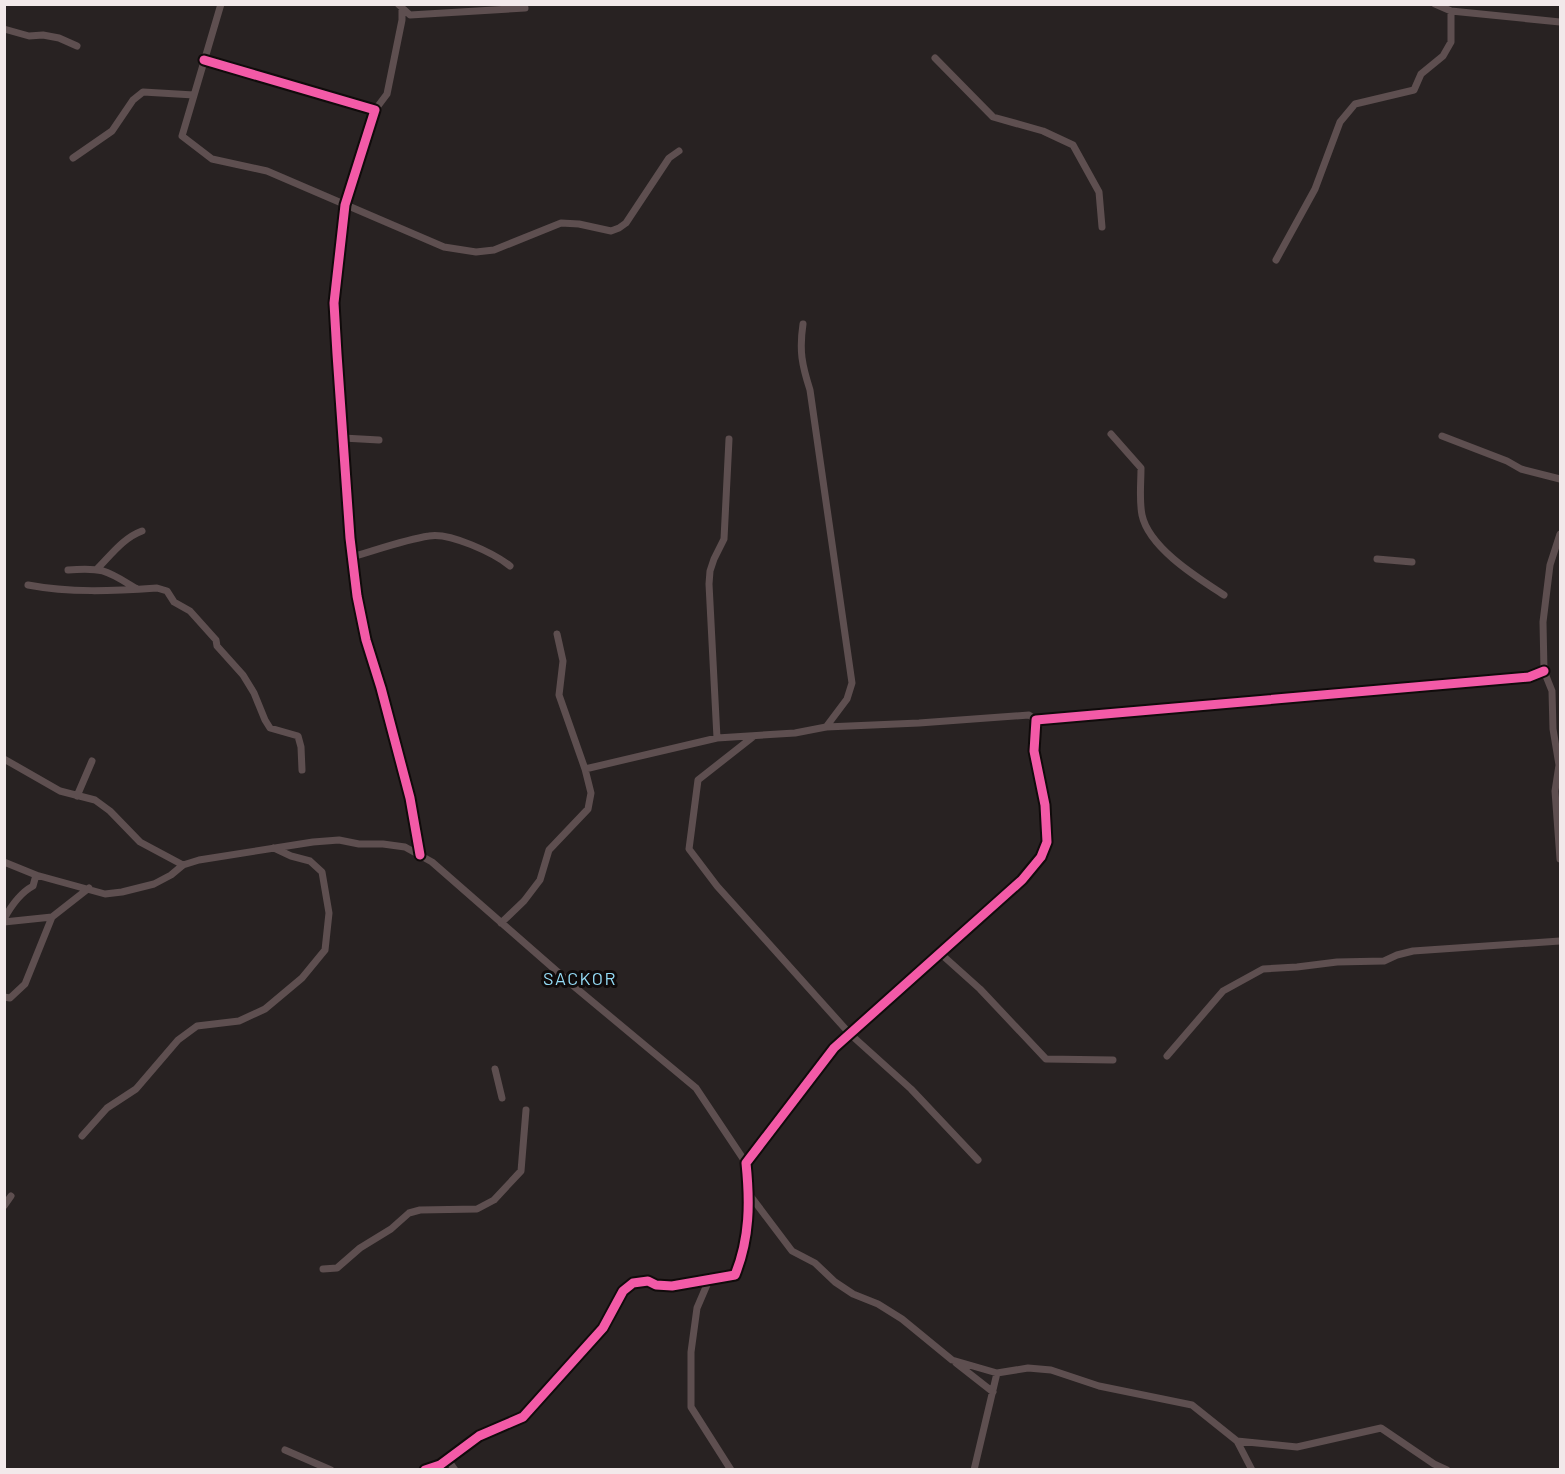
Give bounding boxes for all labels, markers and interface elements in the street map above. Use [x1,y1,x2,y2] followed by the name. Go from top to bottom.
[543,967,617,989] district label: SACKOR

